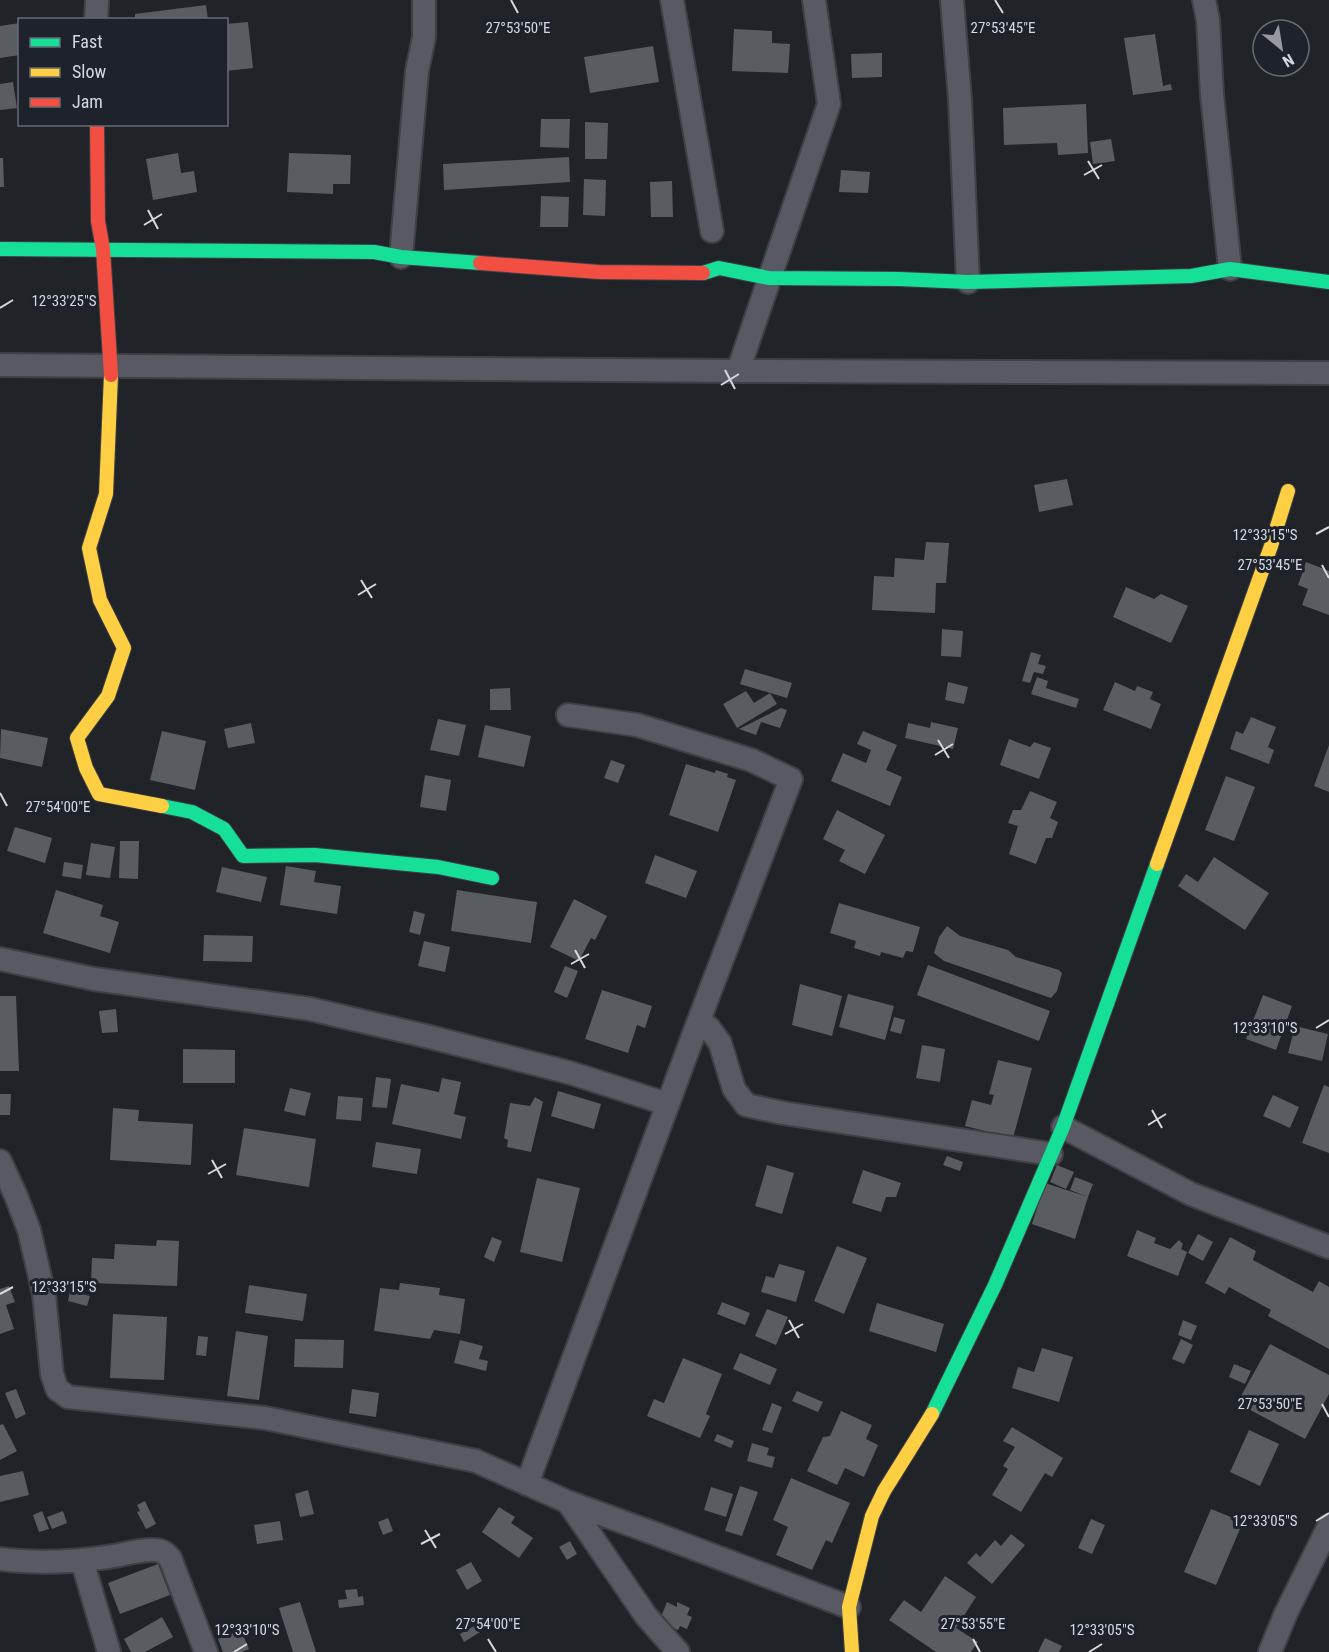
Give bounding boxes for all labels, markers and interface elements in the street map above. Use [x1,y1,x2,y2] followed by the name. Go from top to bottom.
[18,18,228,126] legend
[1251,18,1311,78] north arrow
[486,19,550,37] text: 27°53'50"E
[971,19,1035,37] text: 27°53'45"E
[72,31,103,52] text: Fast
[1279,50,1297,71] text: N
[72,61,107,82] text: Slow
[72,91,103,112] text: Jam
[31,292,97,310] text: 12°33'25"S
[1232,526,1298,544] text: 12°33'15"S
[1238,556,1302,574] text: 27°53'45"E
[26,798,90,816] text: 27°54'00"E
[1232,1019,1298,1037] text: 12°33'10"S
[31,1278,97,1296] text: 12°33'15"S
[1238,1395,1302,1413] text: 27°53'50"E
[1232,1512,1298,1530] text: 12°33'05"S
[456,1615,520,1633] text: 27°54'00"E
[941,1615,1005,1633] text: 27°53'55"E
[214,1621,280,1639] text: 12°33'10"S
[1069,1621,1135,1639] text: 12°33'05"S

